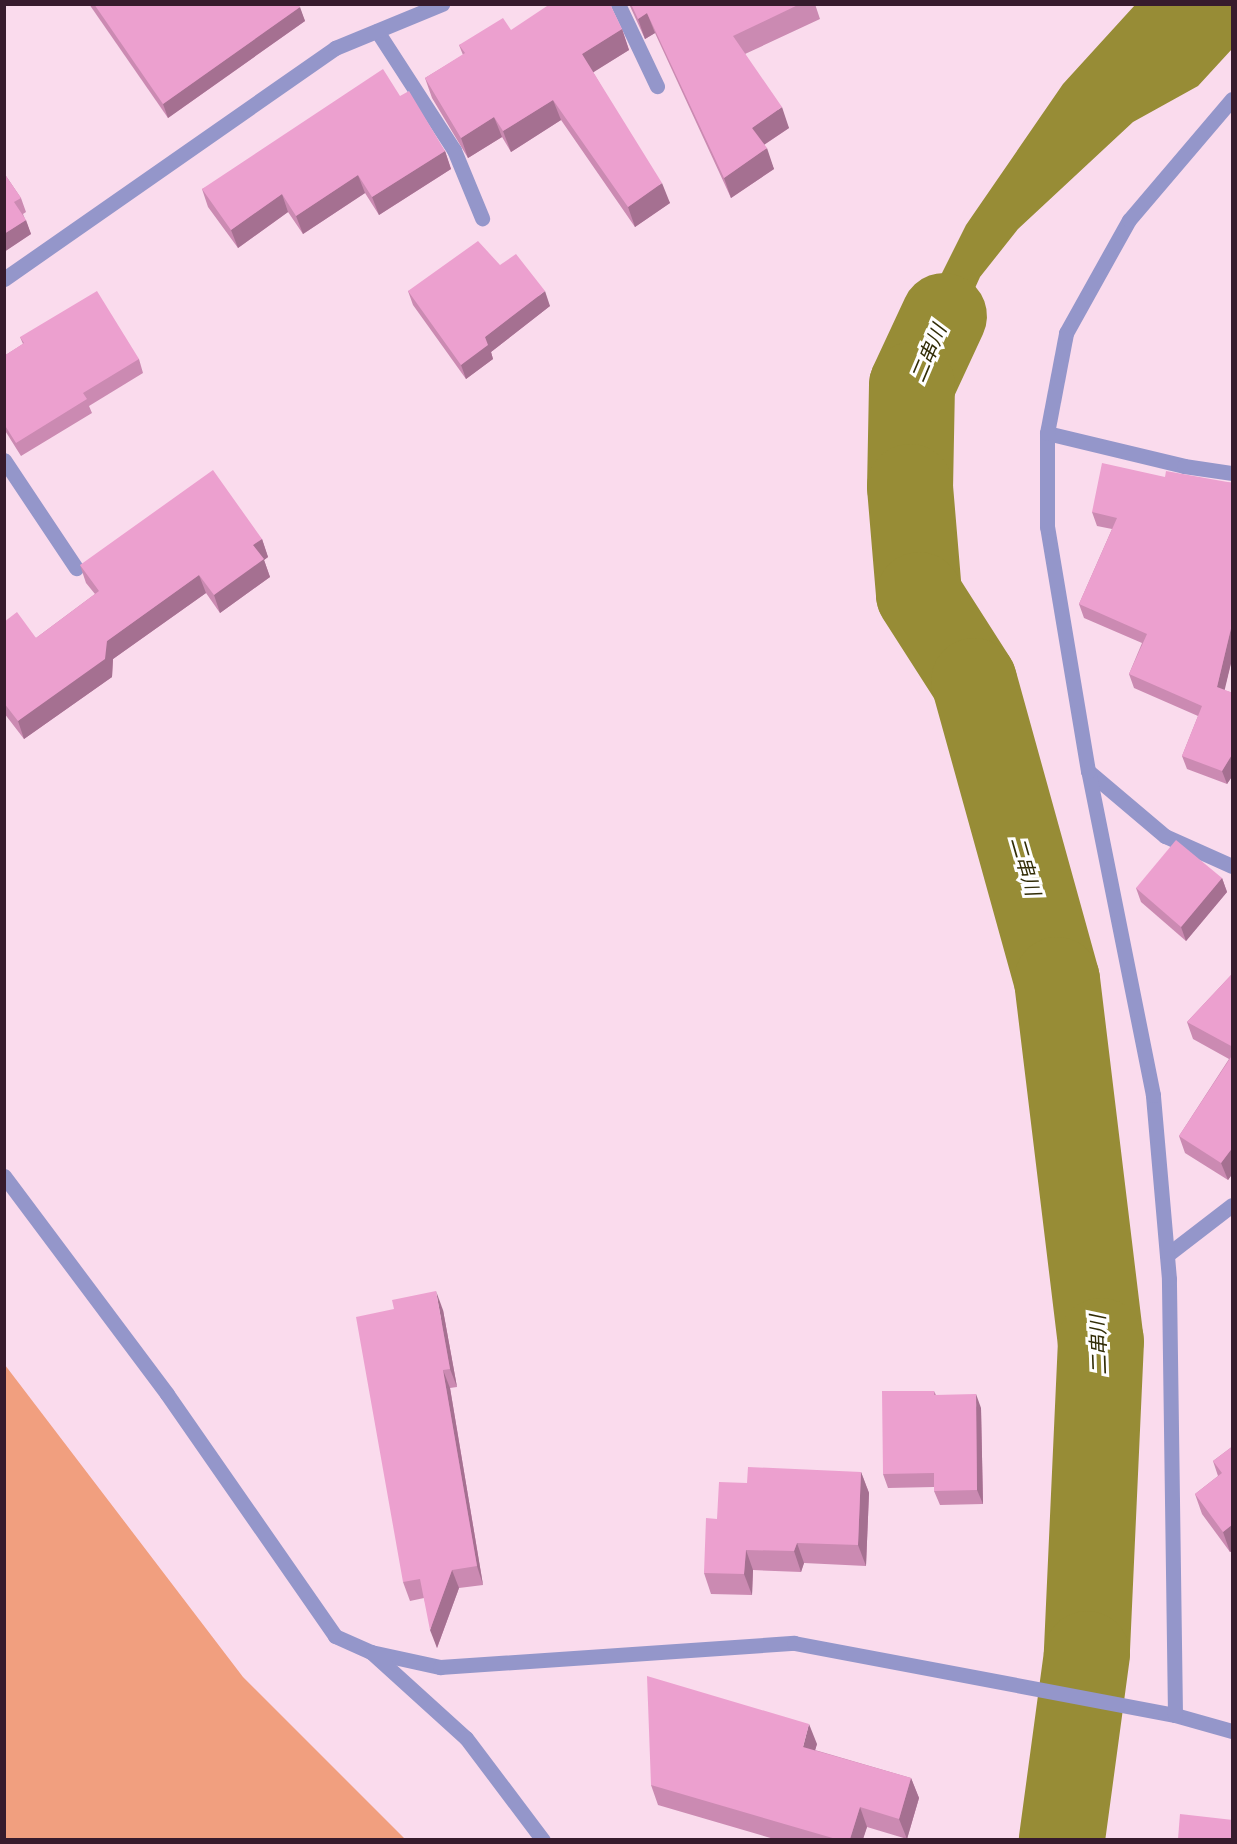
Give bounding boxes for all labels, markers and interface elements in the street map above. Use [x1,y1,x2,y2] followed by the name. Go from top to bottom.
[905,321,951,385] water label: 二串川
[1006,834,1046,898] water label: 二串川
[1085,1315,1111,1375] water label: 二串川

